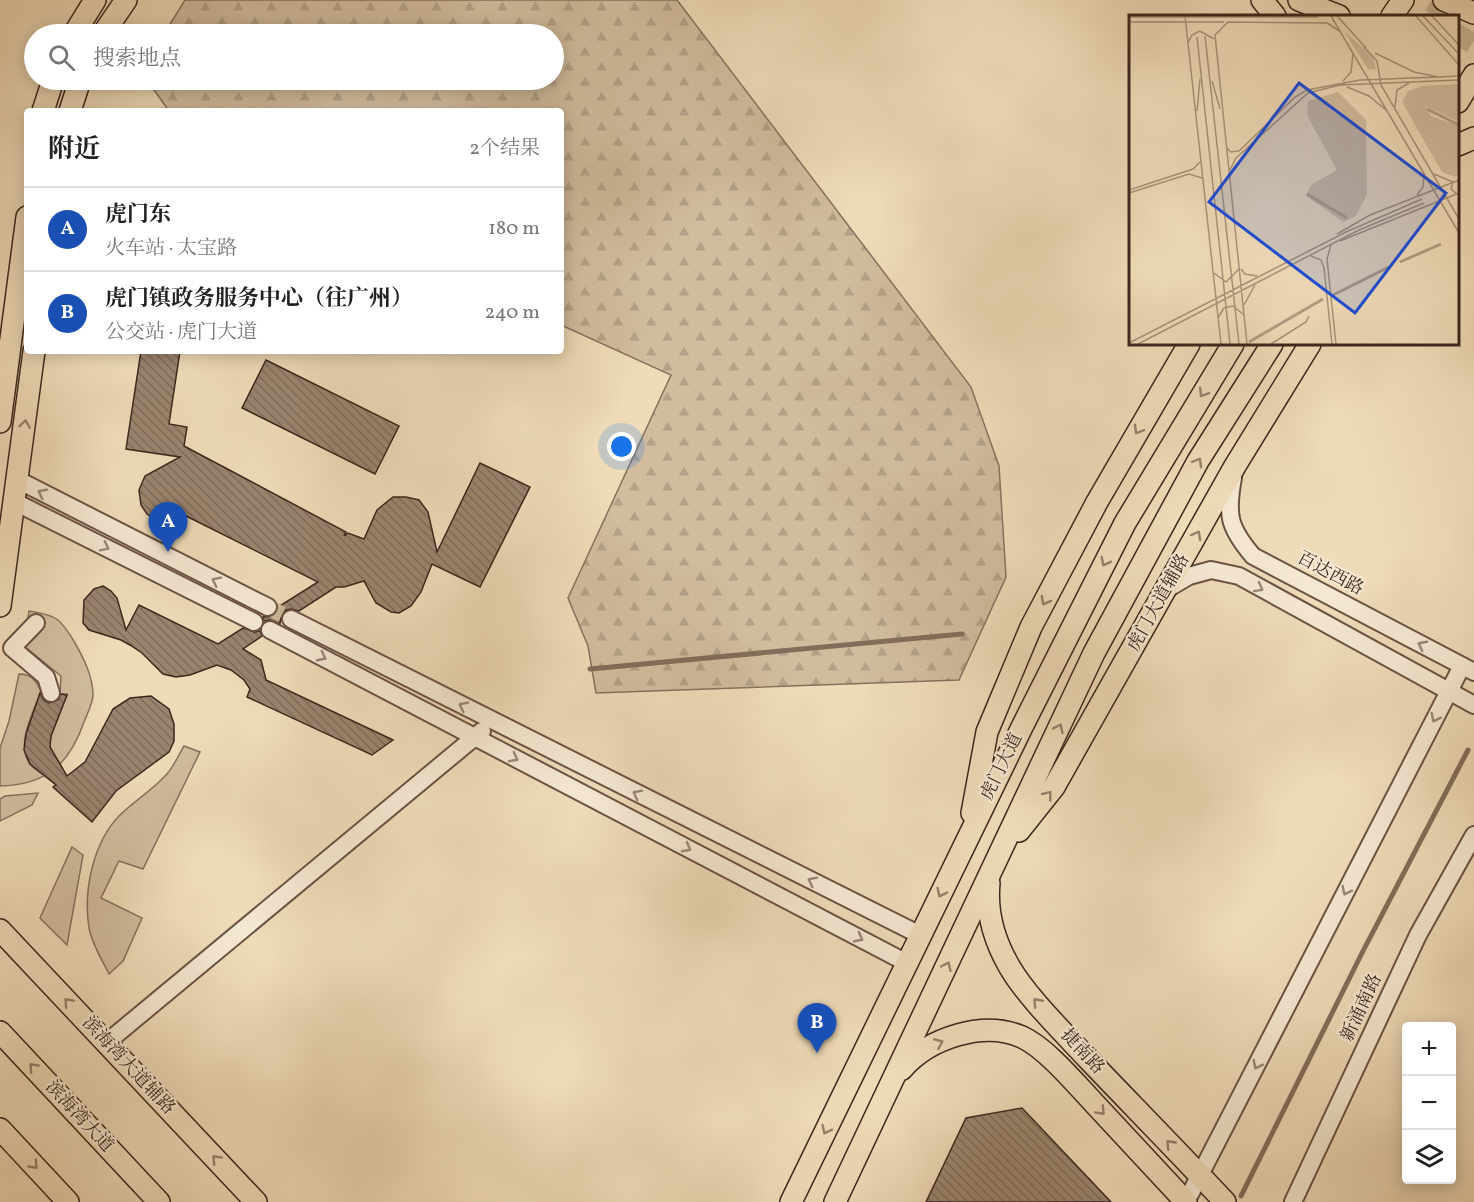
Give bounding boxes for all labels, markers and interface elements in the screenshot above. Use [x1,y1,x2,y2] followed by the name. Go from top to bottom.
[1129,15,1459,345] inset map
[24,24,564,90] search box
[45,41,78,74] icon: search
[93,44,181,75] text: 搜索地点
[48,132,100,168] text: 附近
[469,135,540,163] text: 2个结果
[105,200,171,231] text: 虎门东
[60,215,75,243] text: A
[488,215,540,243] text: 180 m
[105,235,237,263] text: 火车站 · 太宝路
[105,284,413,315] text: 虎门镇政务服务中心（往广州）
[61,299,74,327] text: B
[485,299,540,327] text: 240 m
[105,319,257,347] text: 公交站 · 虎门大道
[1200,387,1211,398] one-way arrow
[19,419,31,428] one-way arrow
[1134,424,1145,434] one-way arrow
[607,432,636,461] your location
[1191,458,1202,468] one-way arrow
[37,488,48,500] one-way arrow
[148,502,188,552] pin: A
[1190,530,1201,541] one-way arrow
[99,540,110,552] one-way arrow
[1292,546,1368,602] street label: 百达西路
[1122,550,1196,656] street label: 虎门大道辅路
[1101,556,1113,567] one-way arrow
[211,576,222,588] one-way arrow
[1253,581,1264,592] one-way arrow
[1041,595,1052,606] one-way arrow
[1418,641,1429,652] one-way arrow
[316,650,327,662] one-way arrow
[459,702,469,713] one-way arrow
[1431,711,1442,722] one-way arrow
[1051,723,1063,734] one-way arrow
[975,729,1029,805] street label: 虎门大道
[507,750,518,762] one-way arrow
[633,789,644,801] one-way arrow
[1040,791,1051,802] one-way arrow
[680,841,691,852] one-way arrow
[807,877,818,888] one-way arrow
[1342,885,1353,895] one-way arrow
[936,886,948,897] one-way arrow
[853,931,864,942] one-way arrow
[939,962,951,973] one-way arrow
[1335,970,1389,1046] street label: 新涌南路
[1033,998,1044,1009] one-way arrow
[64,999,75,1009] one-way arrow
[798,1004,836,1053] pin: B
[77,1013,179,1119] street label: 滨海湾大道辅路
[1402,1022,1456,1184] map controls
[1402,1022,1456,1076] button: +
[1054,1024,1110,1080] street label: 捷南路
[933,1038,944,1050] one-way arrow
[1253,1058,1264,1069] one-way arrow
[29,1064,40,1075] one-way arrow
[1402,1076,1456,1130] button: −
[40,1077,118,1157] street label: 滨海湾大道
[1094,1104,1105,1115] one-way arrow
[822,1124,834,1135] one-way arrow
[1402,1130,1456,1184] button: layers
[1166,1141,1177,1151] one-way arrow
[212,1156,223,1166] one-way arrow
[27,1159,38,1169] one-way arrow

